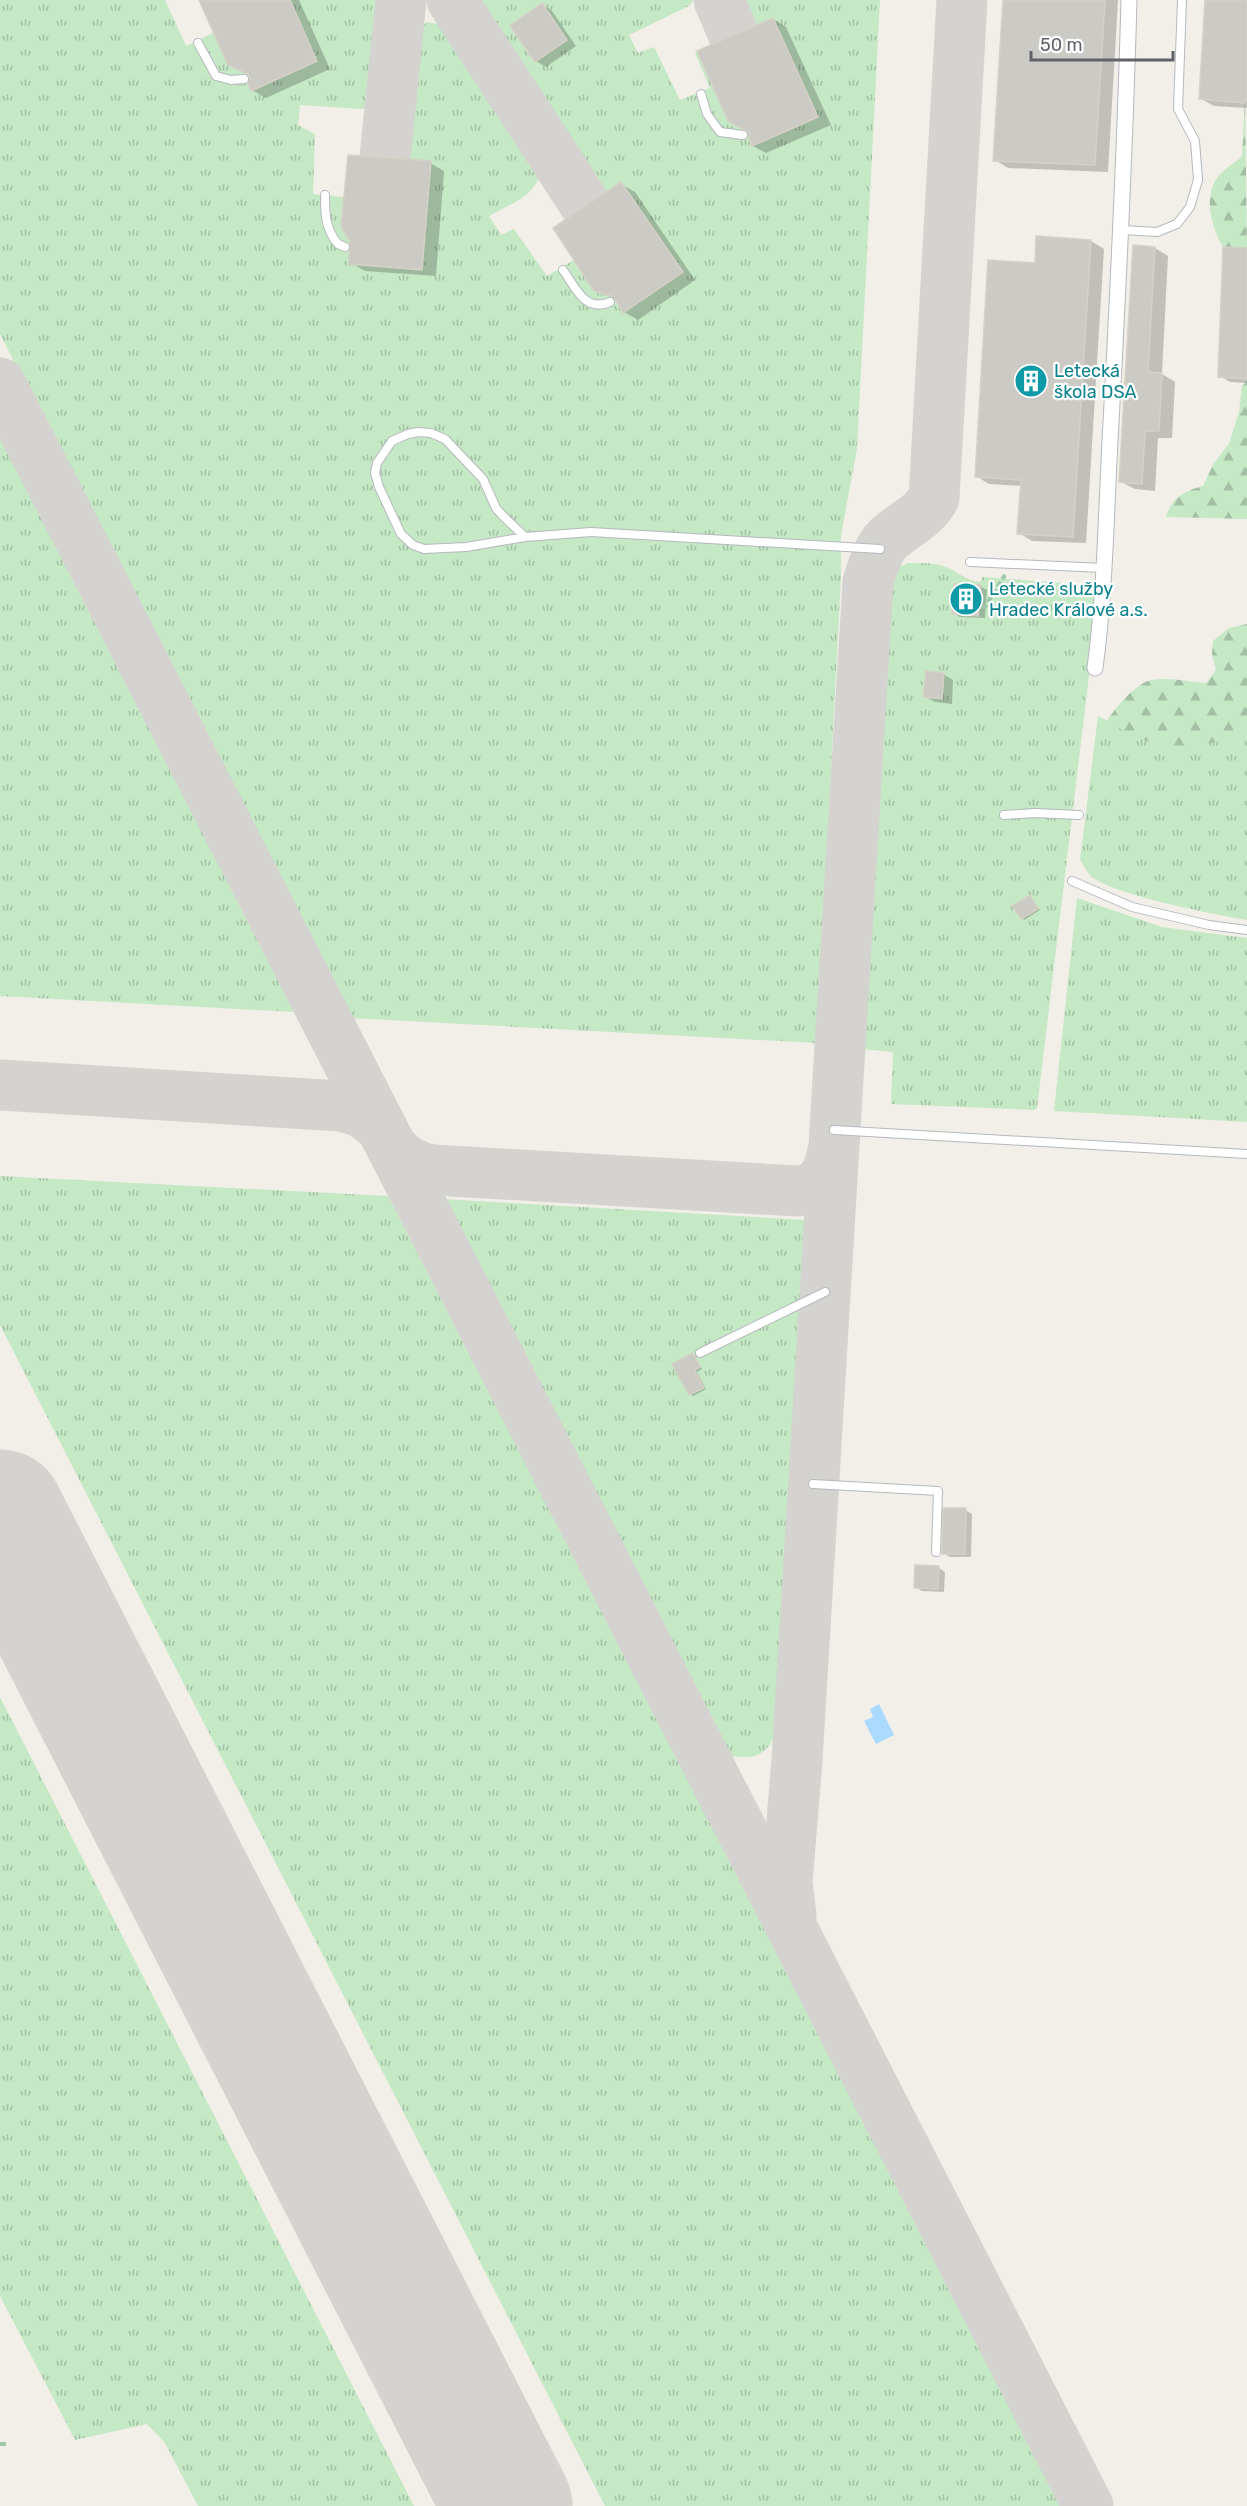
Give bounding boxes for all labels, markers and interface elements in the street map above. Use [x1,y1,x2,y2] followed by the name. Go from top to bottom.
[1031,24,1174,62] scale bar
[1040,34,1083,56] text: 50 m
[1054,360,1137,403] place label: Letecká škola DSA
[1013,363,1049,399] building icon: Letecká škola DSA
[989,578,1148,621] place label: Letecké služby Hradec Králové a.s.
[948,581,984,617] building icon: Letecké služby Hradec Králové a.s.

